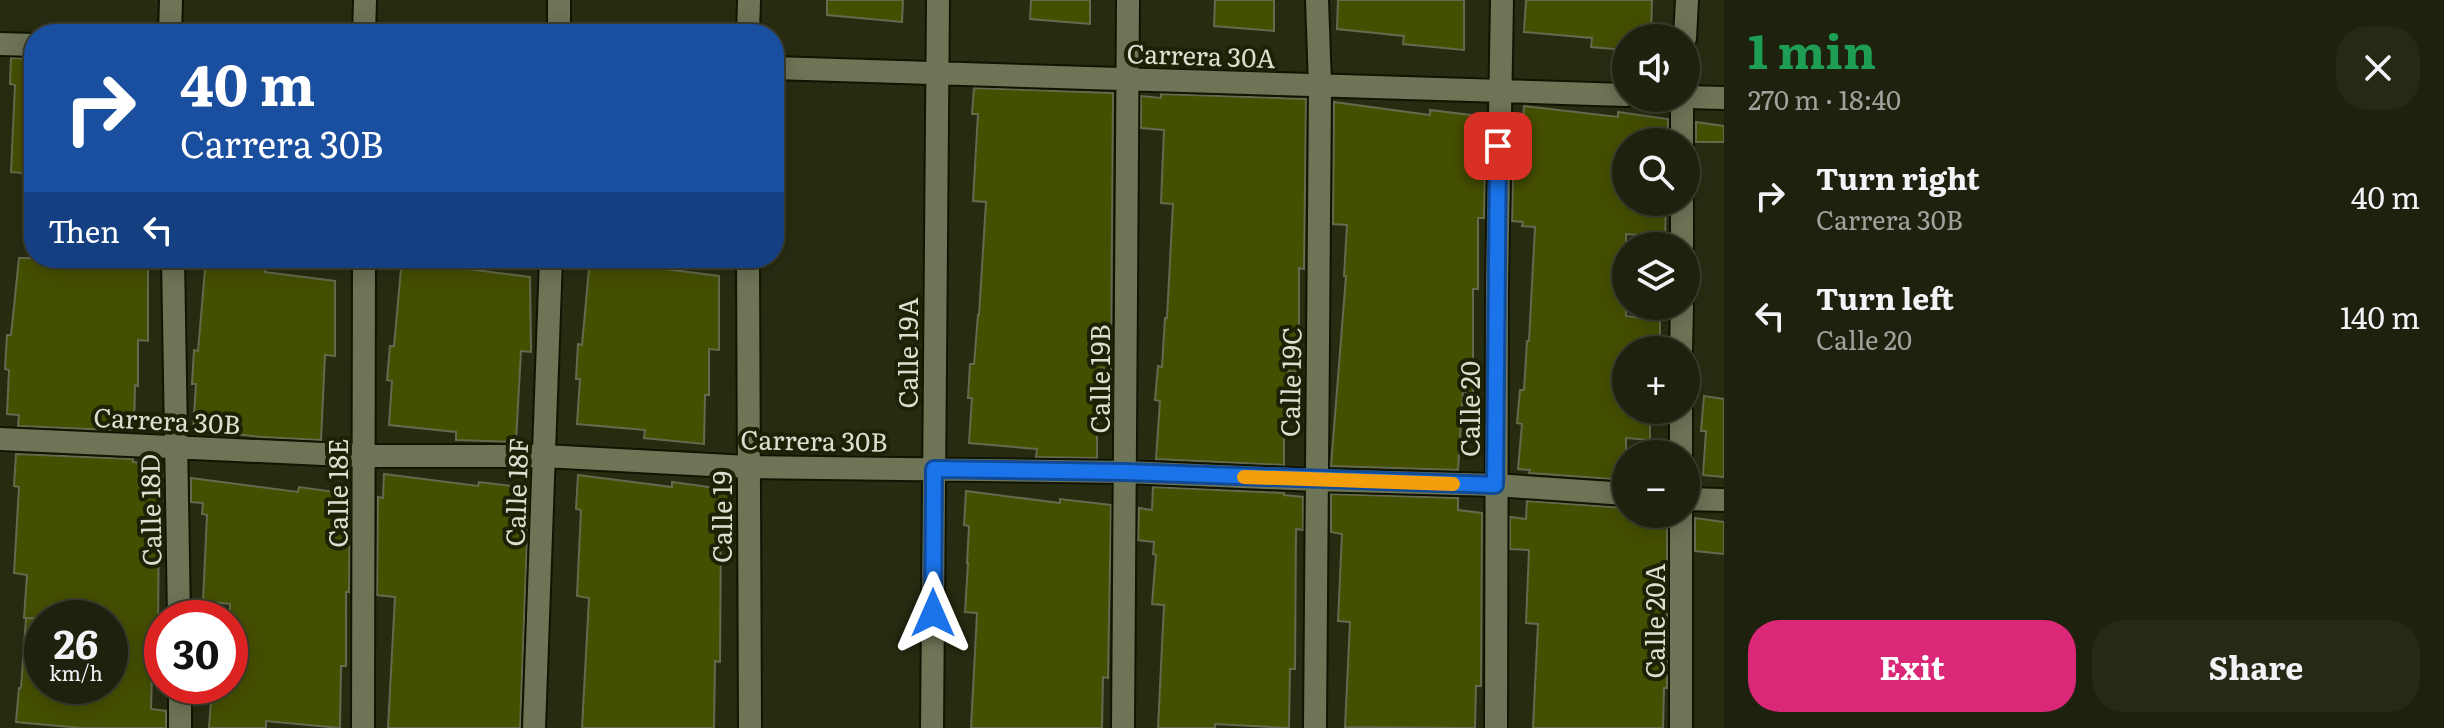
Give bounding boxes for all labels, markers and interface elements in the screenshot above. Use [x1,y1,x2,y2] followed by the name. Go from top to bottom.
[1748,13,1876,84] text: 1 min
[1612,24,1700,528] map controls
[1612,24,1700,112] button: sound
[2336,26,2420,110] button: close
[1126,32,1276,76] street label: Carrera 30A
[180,40,315,123] text: 40 m
[48,56,152,160] icon: right
[1748,79,1901,118] text: 270 m · 18:40
[1464,112,1532,180] pin
[180,116,384,169] text: Carrera 30B
[1476,124,1520,168] icon: arrive
[1612,128,1700,216] button: search
[1816,155,1980,199] text: Turn right
[1748,174,1792,218] icon: right
[2351,174,2420,218] text: 40 m
[1816,199,1963,238] text: Carrera 30B
[48,208,120,252] text: Then
[136,208,180,252] icon: left
[1612,232,1700,320] button: layers
[1816,275,1954,319] text: Turn left
[1748,294,1792,338] icon: left
[2340,294,2420,338] text: 140 m
[887,297,926,409] street label: Calle 19A
[1816,319,1912,358] text: Calle 20
[1079,324,1118,434] street label: Calle 19B
[1269,327,1309,437] street label: Calle 19C
[1612,336,1700,424] button: +
[1449,361,1488,457] street label: Calle 20
[93,396,241,442] street label: Carrera 30B
[740,418,888,460] street label: Carrera 30B
[494,437,536,547] street label: Calle 18F
[317,438,356,548] street label: Calle 18E
[1612,440,1700,528] button: −
[129,453,169,567] street label: Calle 18D
[701,471,740,563] street label: Calle 19
[1634,563,1673,679] street label: Calle 20A
[891,571,975,655] position arrow
[144,600,248,704] speed limit sign: 30
[54,612,98,671] text: 26
[1748,620,2076,712] button: Exit
[2092,620,2420,712] button: Share
[49,657,103,687] text: km/h

